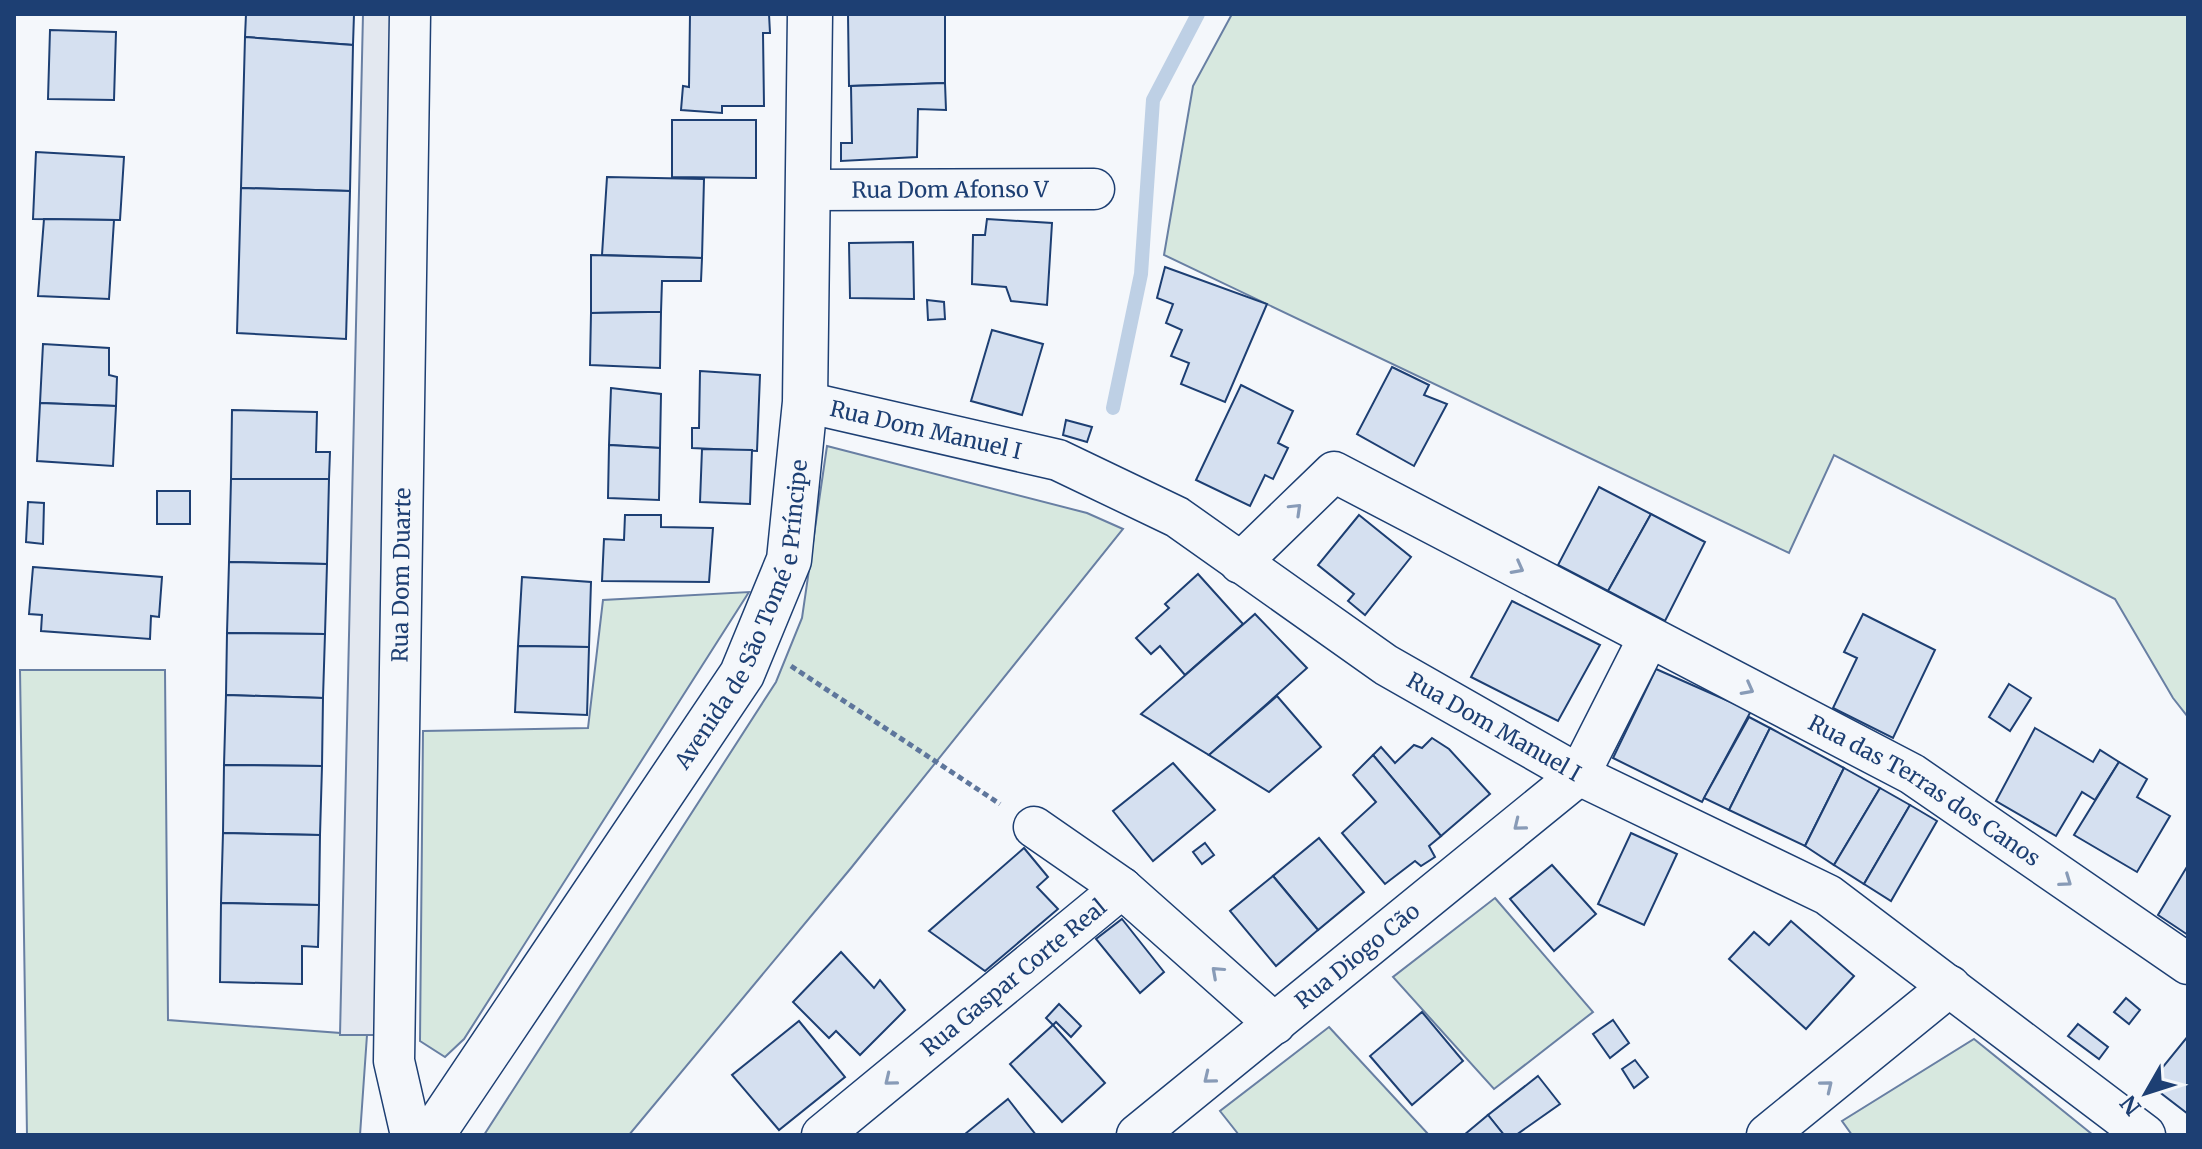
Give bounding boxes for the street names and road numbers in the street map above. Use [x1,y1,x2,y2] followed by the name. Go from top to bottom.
[851,175,1050,204] street label: Rua Dom Afonso V
[827,394,1024,465] street label: Rua Dom Manuel I
[668,458,813,775] street label: Avenida de São Tomé e Príncipe
[385,487,417,663] street label: Rua Dom Duarte
[1402,666,1586,787] street label: Rua Dom Manuel I
[1804,708,2046,872] street label: Rua das Terras dos Canos
[915,893,1112,1062] street label: Rua Gaspar Corte Real
[1289,896,1425,1015] street label: Rua Diogo Cão

